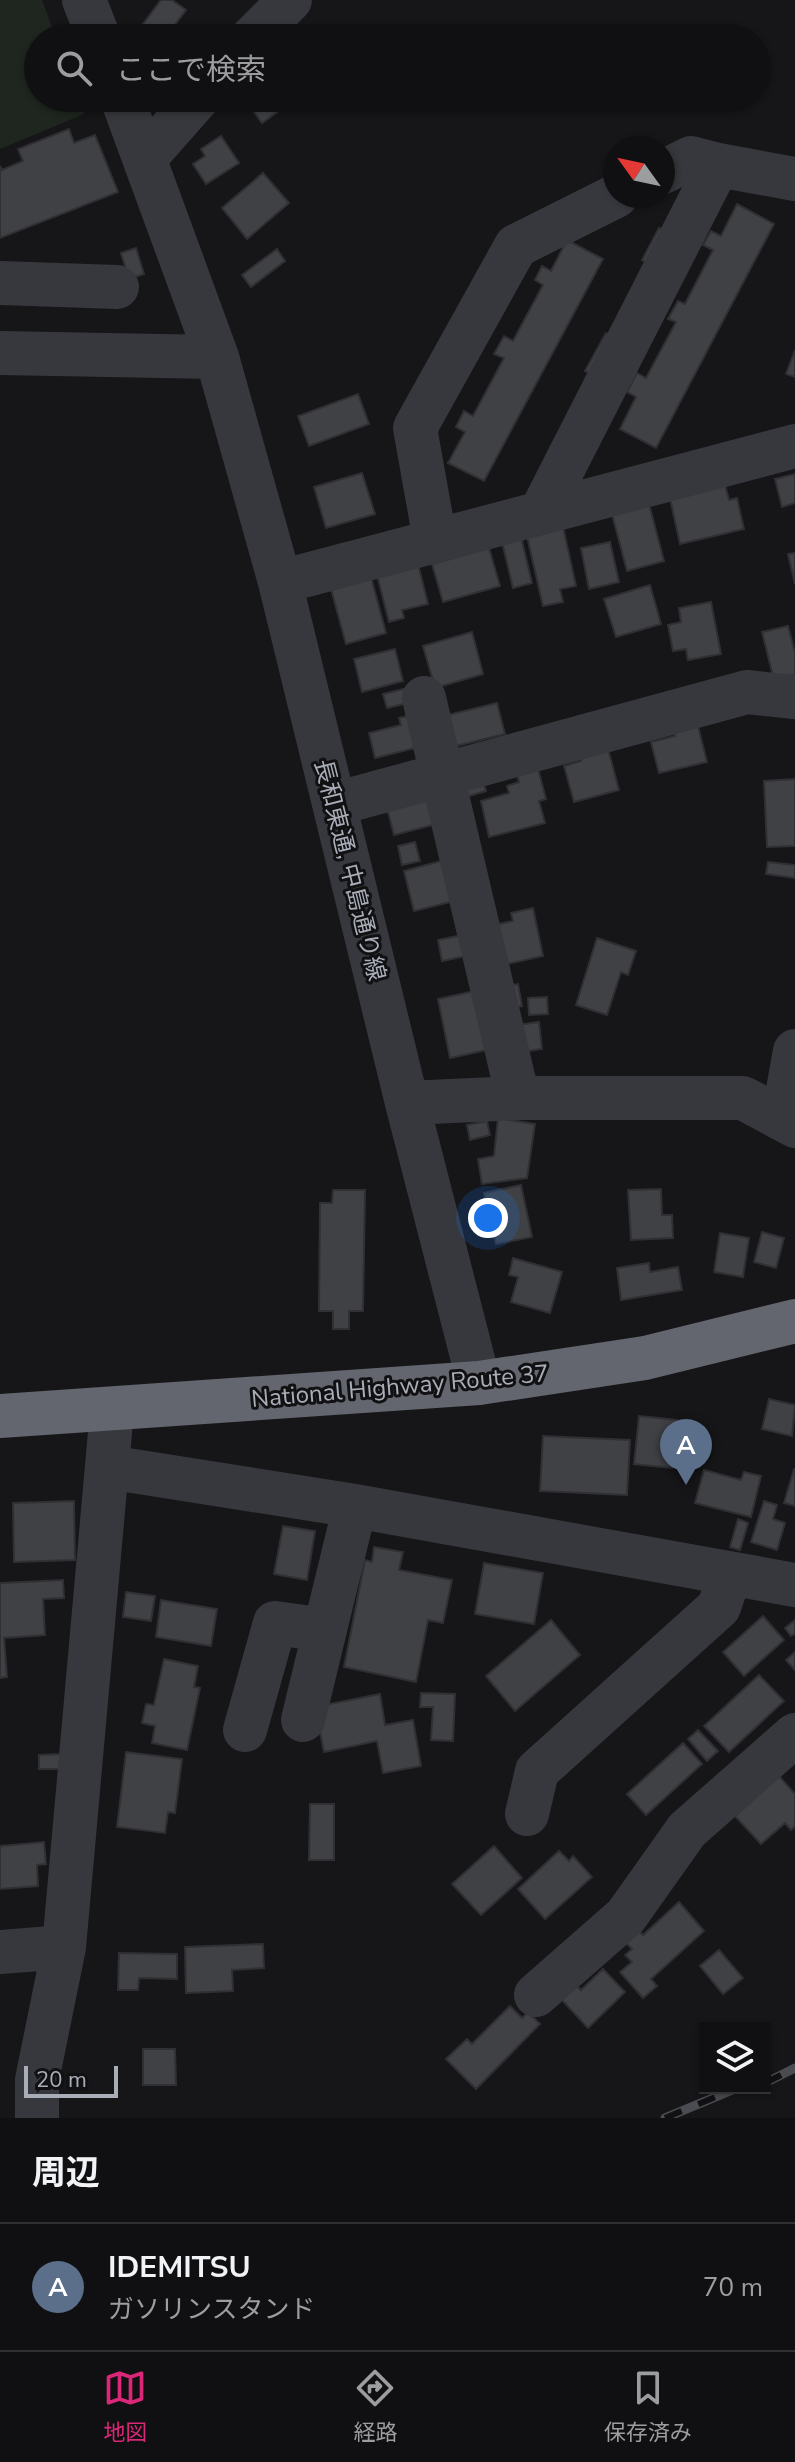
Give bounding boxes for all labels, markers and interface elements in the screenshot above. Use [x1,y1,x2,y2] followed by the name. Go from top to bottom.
[24,24,771,112] search box
[52,46,96,90] icon: search
[116,50,266,91] text: ここで検索
[603,136,675,208] north arrow
[307,756,393,984] street label: 長和東通, 中島通り線
[468,1198,508,1238] your location
[250,1357,550,1415] street label: National Highway Route 37
[660,1419,712,1485] pin: A
[699,2022,771,2094] map controls
[699,2022,771,2094] button: layers
[24,2062,118,2098] scale bar
[36,2065,87,2095] text: 20 m
[32,2150,100,2196] text: 周辺
[108,2247,251,2288] text: IDEMITSU
[48,2270,68,2305] text: A
[703,2270,763,2305] text: 70 m
[108,2292,315,2327] text: ガソリンスタンド
[103,2366,147,2448] tab: 地図
[353,2366,398,2448] tab: 経路
[604,2366,692,2448] tab: 保存済み

